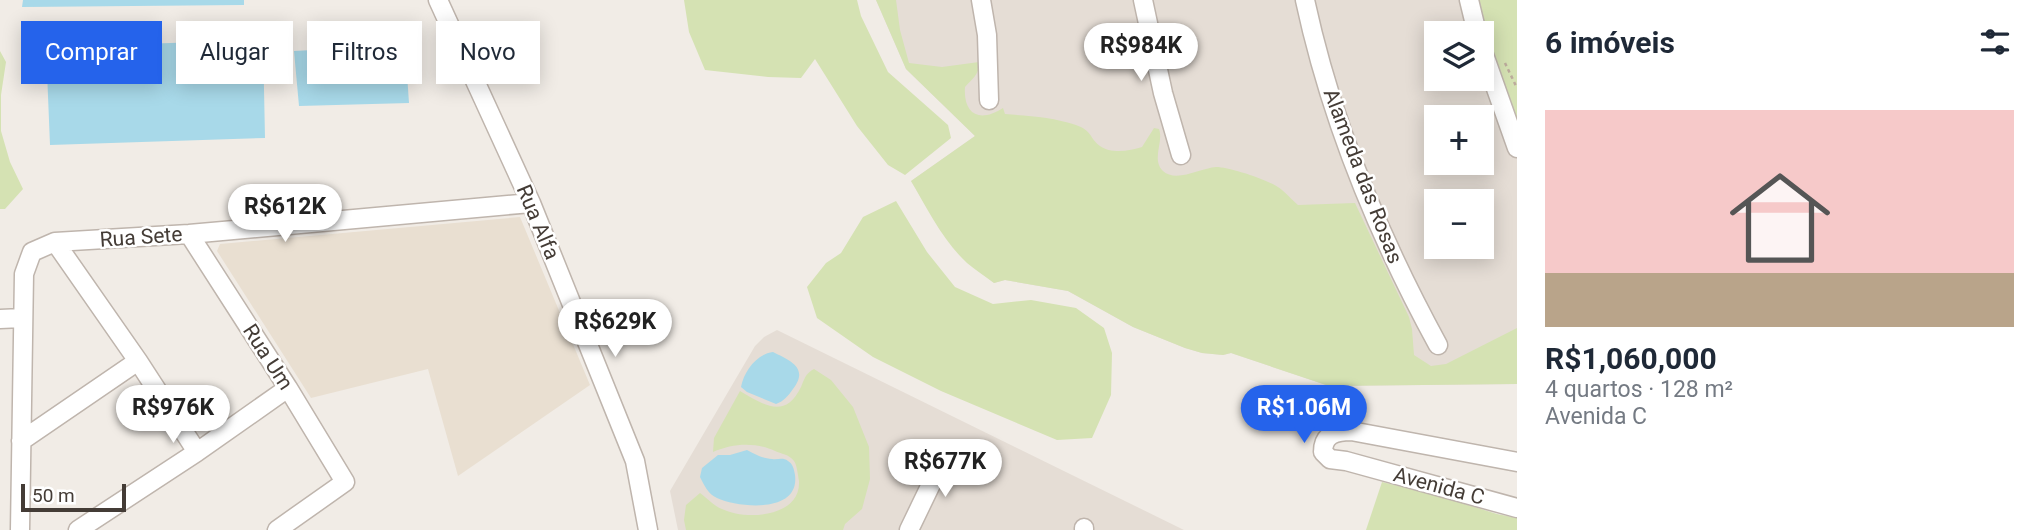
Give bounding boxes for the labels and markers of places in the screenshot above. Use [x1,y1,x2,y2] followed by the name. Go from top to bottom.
[1084,24,1198,83] pin: R$984K
[228,184,342,244] pin: R$612K
[558,300,672,359] pin: R$629K
[116,386,230,445] pin: R$976K
[1239,386,1369,445] pin: R$1.06M
[888,440,1002,499] pin: R$677K

